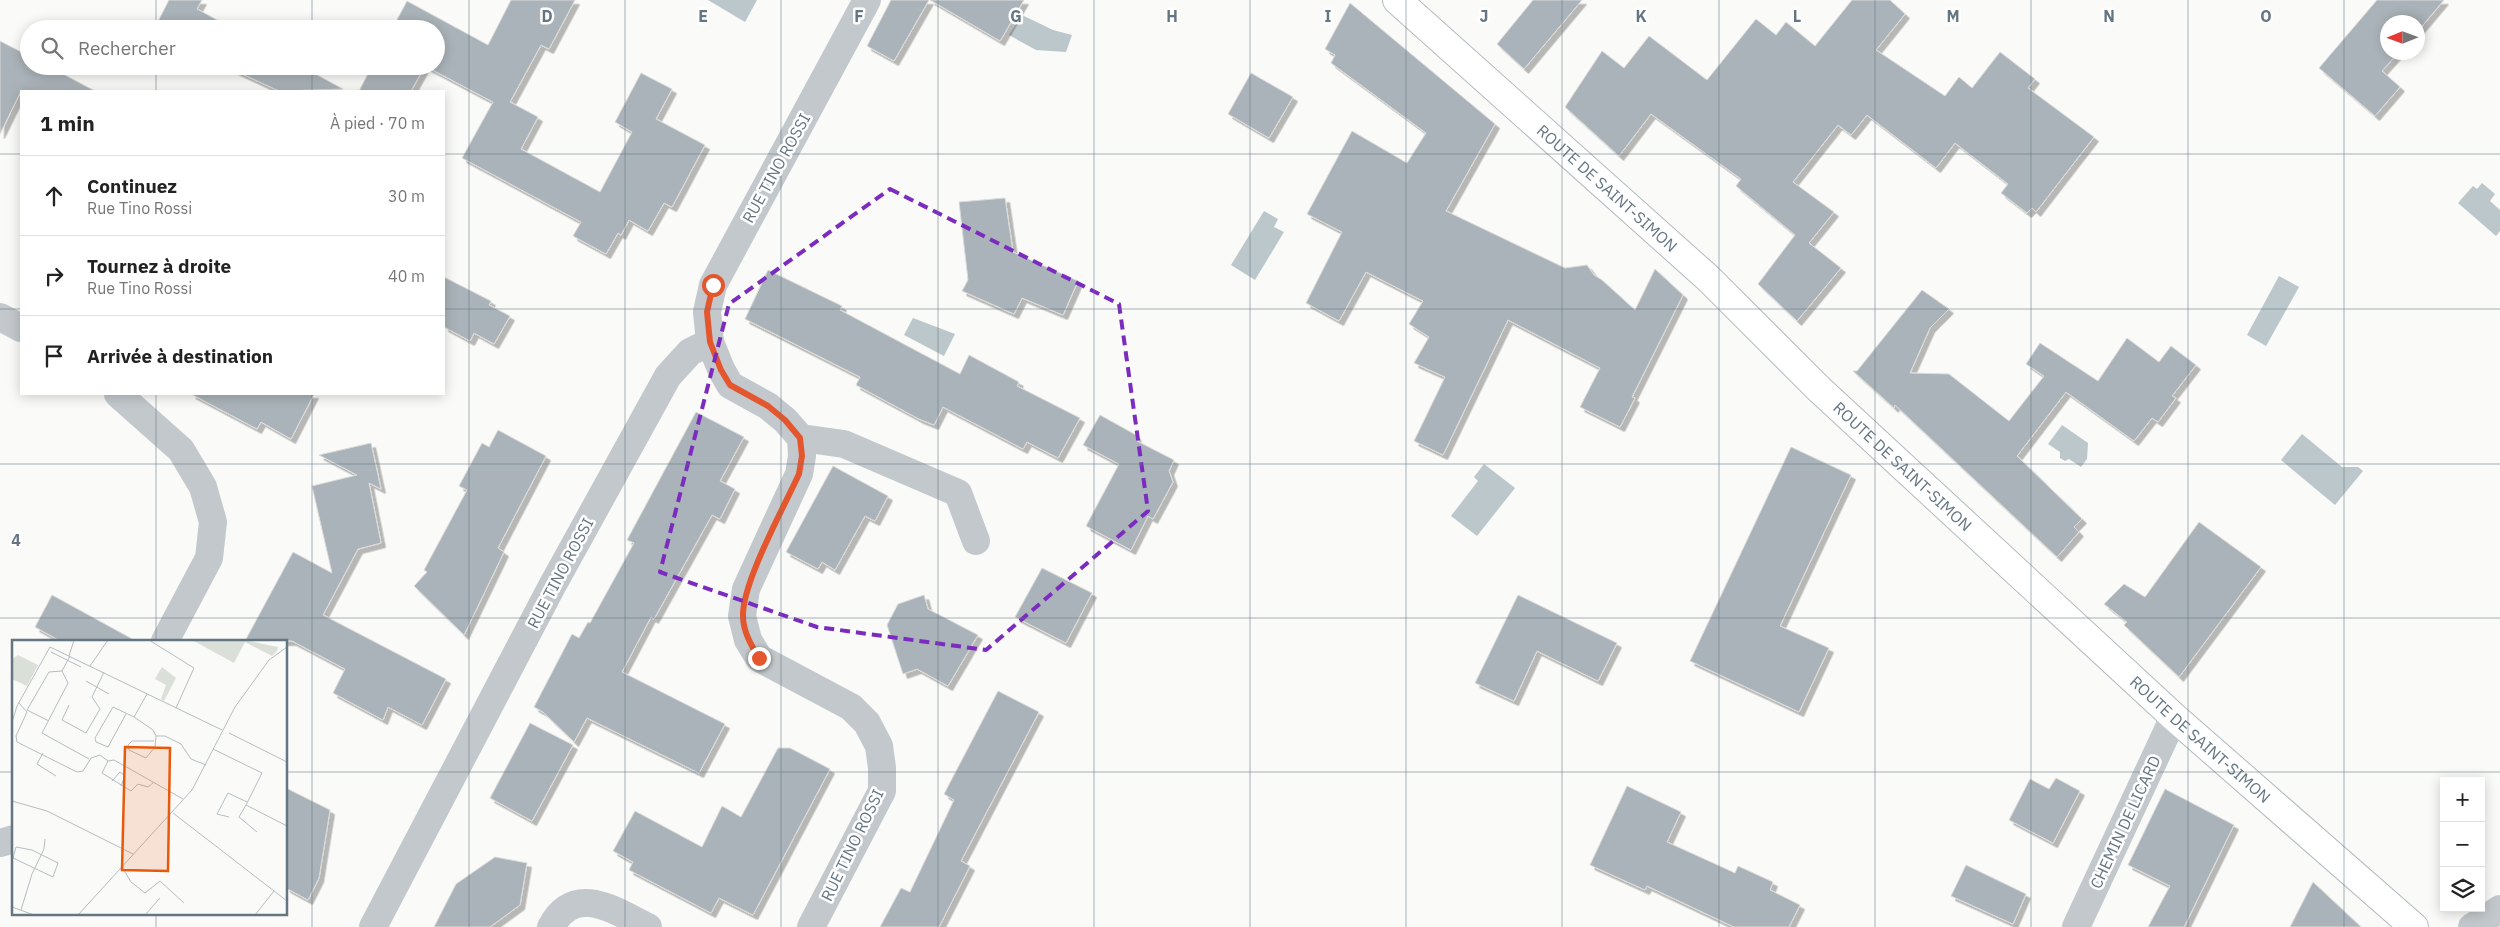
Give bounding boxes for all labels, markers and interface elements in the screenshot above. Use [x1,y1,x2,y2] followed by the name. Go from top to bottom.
[541,6,553,26] text: D
[698,6,708,26] text: E
[854,6,864,26] text: F
[1010,6,1022,26] text: G
[1166,6,1178,26] text: H
[1325,6,1332,26] text: I
[1480,6,1488,26] text: J
[1635,6,1647,26] text: K
[1793,6,1801,26] text: L
[1946,6,1960,26] text: M
[2103,6,2115,26] text: N
[2260,6,2272,26] text: O
[2380,15,2425,60] north arrow
[20,20,445,75] search box
[38,34,66,62] icon: search
[78,36,176,60] text: Rechercher
[40,109,95,137] text: 1 min
[738,110,814,226] street label: RUE TINO ROSSI
[330,113,425,133] text: À pied · 70 m
[1533,120,1682,256] street label: ROUTE DE SAINT-SIMON
[87,174,177,198] text: Continuez
[40,182,68,210] icon: ahead
[388,186,425,206] text: 30 m
[87,198,192,218] text: Rue Tino Rossi
[87,254,231,278] text: Tournez à droite
[40,262,68,290] icon: right
[388,266,425,286] text: 40 m
[702,274,725,297] route start
[87,278,192,298] text: Rue Tino Rossi
[40,342,68,370] icon: arrive
[87,344,273,368] text: Arrivée à destination
[1829,397,1976,535] street label: ROUTE DE SAINT-SIMON
[523,514,597,632] street label: RUE TINO ROSSI
[11,530,21,550] text: 4
[12,640,288,914] inset map
[748,647,771,670] route end
[2126,672,2275,807] street label: ROUTE DE SAINT-SIMON
[2085,752,2165,892] street label: CHEMIN DE LICARD
[2440,777,2485,912] map controls
[2440,777,2485,822] button: +
[816,786,888,904] street label: RUE TINO ROSSI
[2440,822,2485,867] button: −
[2440,867,2485,912] button: layers

